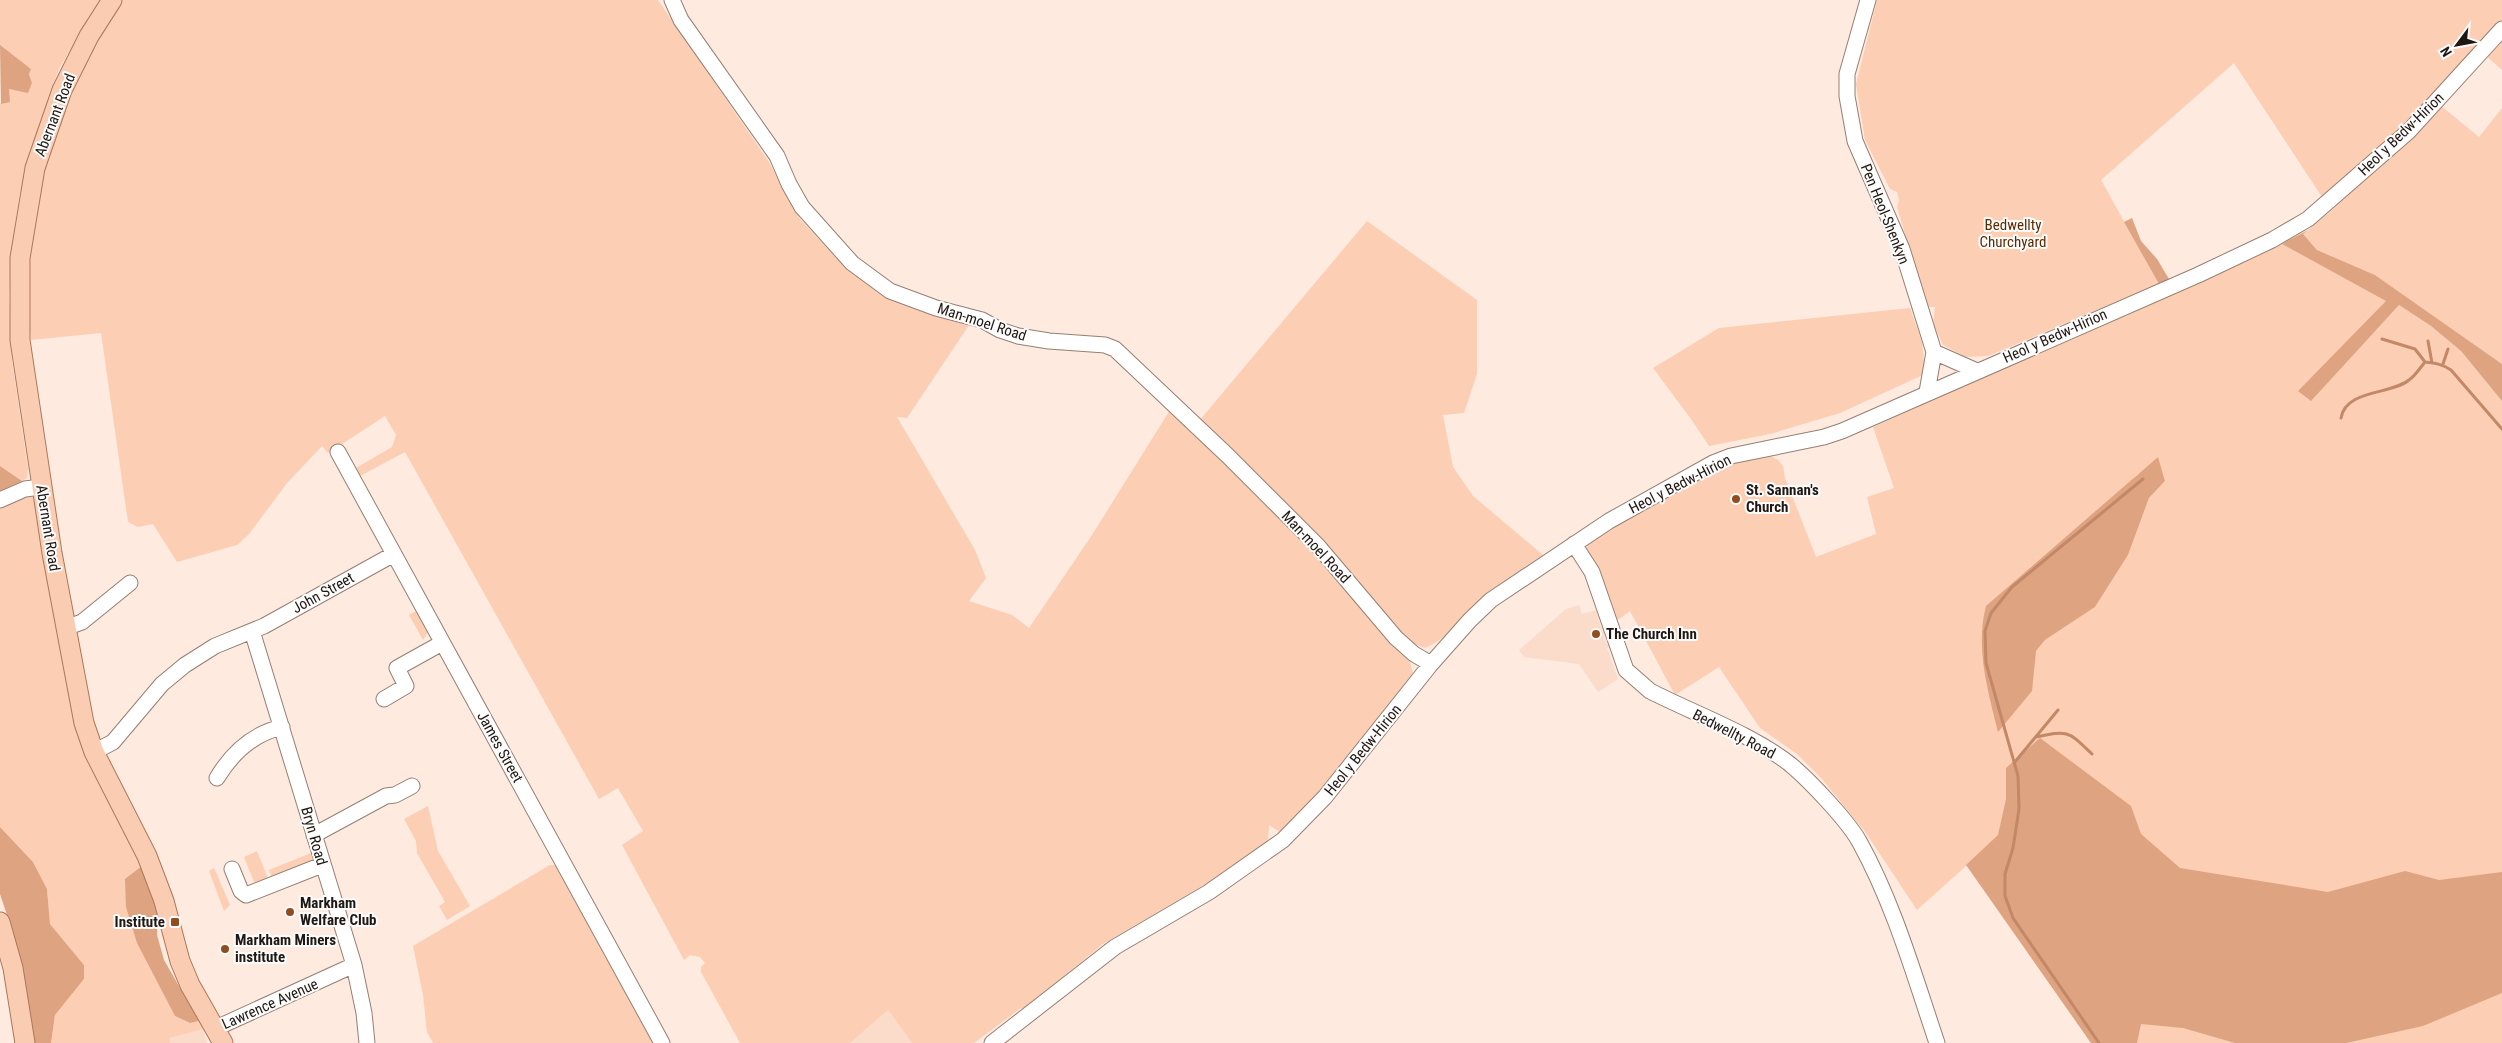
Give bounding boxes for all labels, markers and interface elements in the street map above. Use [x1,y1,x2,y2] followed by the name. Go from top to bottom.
[2432,20,2482,70] north arrow
[2437,44,2455,60] text: N
[31,71,79,159] street label: Abernant Road
[2354,89,2448,179] street label: Heol y Bedw-Hirion
[1857,161,1913,267] street label: Pen Heol-Shenkyn
[1980,216,2046,251] park label: Bedwellty Churchyard
[935,299,1029,345] street label: Man-moel Road
[2000,305,2110,367] street label: Heol y Bedw-Hirion
[1626,451,1734,517] street label: Heol y Bedw-Hirion
[1746,481,1819,516] place label: St. Sannan's Church
[32,483,64,573] street label: Abernant Road
[1730,493,1742,505] marker: St. Sannan's Church
[1278,507,1354,587] street label: Man-moel Road
[289,569,357,617] street label: John Street
[1606,625,1697,643] place label: The Church Inn
[1590,628,1602,640] marker: The Church Inn
[1321,701,1405,799] street label: Heol y Bedw-Hirion
[1690,705,1778,763] street label: Bedwellty Road
[473,708,527,786] street label: James Street
[297,805,331,867] street label: Bryn Road
[300,894,377,929] place label: Markham Welfare Club
[284,906,296,918] marker: Markham Welfare Club
[115,913,165,931] place label: Institute
[169,916,181,928] marker: Institute
[235,931,336,966] place label: Markham Miners institute
[219,943,231,955] marker: Markham Miners institute
[219,975,321,1033] street label: Lawrence Avenue

